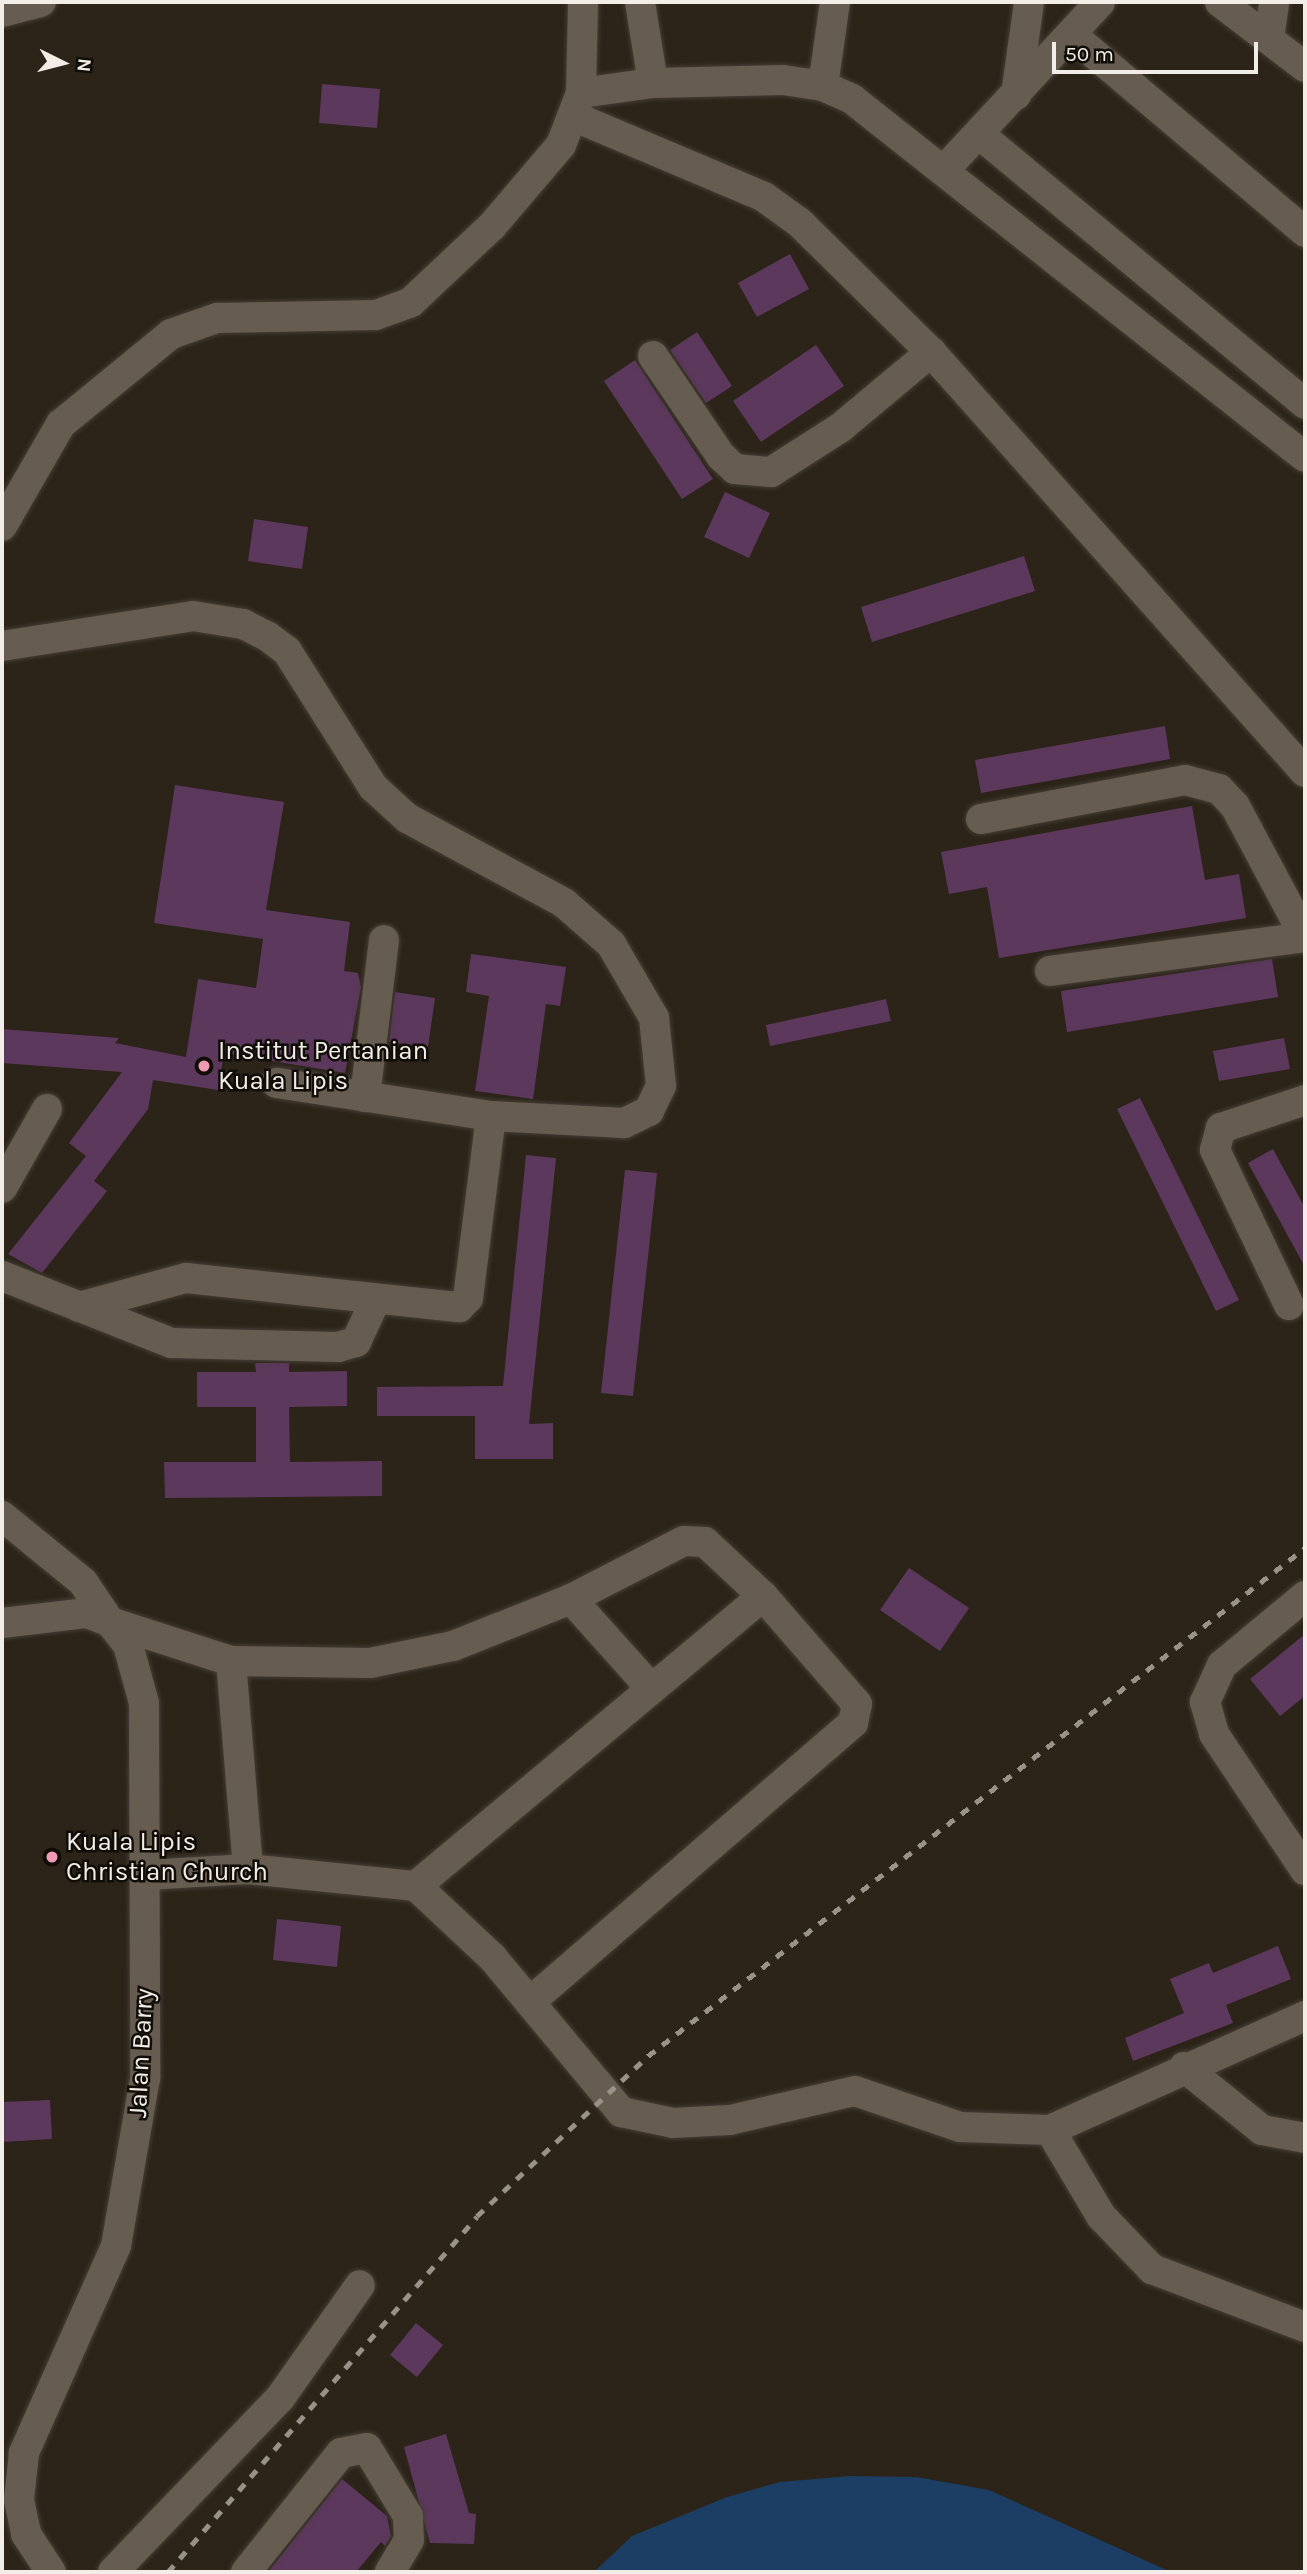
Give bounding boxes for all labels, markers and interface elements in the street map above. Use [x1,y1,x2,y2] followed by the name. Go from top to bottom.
[28,28,98,98] north arrow
[1055,28,1262,72] scale bar
[1065,42,1114,66] text: 50 m
[72,57,96,73] text: N
[218,1035,428,1096] place label: Institut Pertanian Kuala Lipis
[196,1058,212,1074] marker: Institut Pertanian Kuala Lipis
[66,1826,268,1888] place label: Kuala Lipis Christian Church
[44,1849,60,1865] marker: Kuala Lipis Christian Church
[122,1987,160,2119] street label: Jalan Barry

